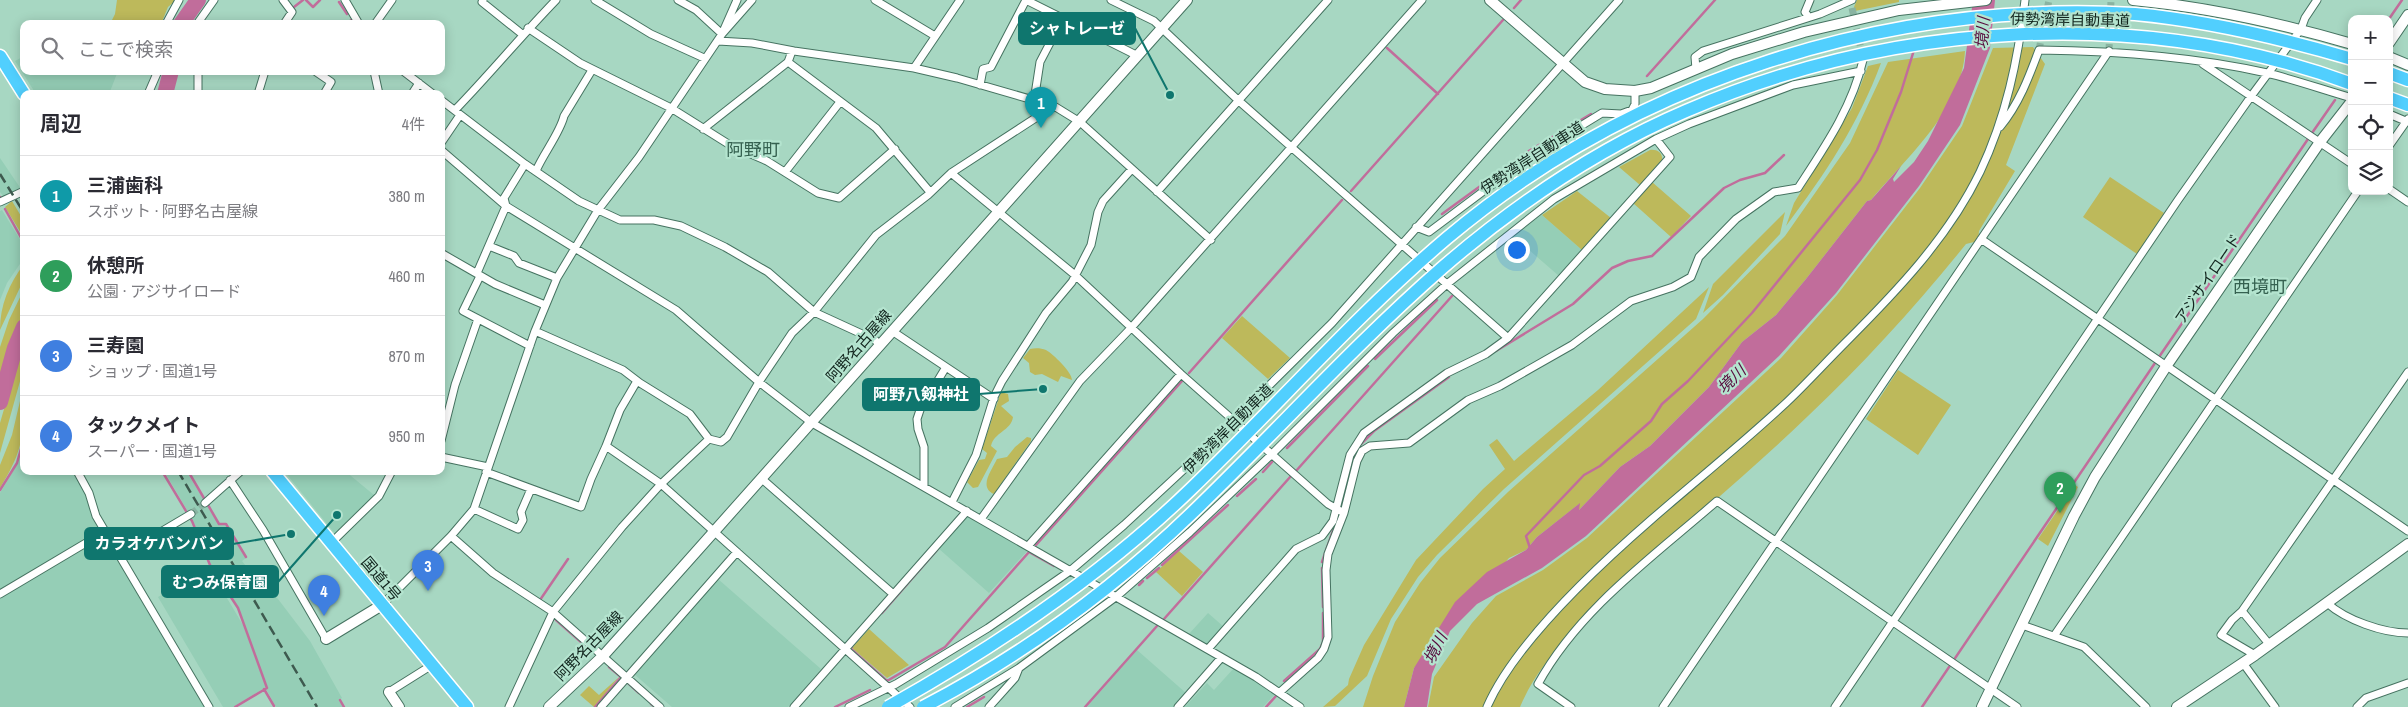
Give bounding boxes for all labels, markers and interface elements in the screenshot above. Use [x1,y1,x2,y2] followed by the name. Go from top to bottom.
[2010,8,2130,31] street label: 伊勢湾岸自動車道
[1019,13,1135,44] callout: シャトレーゼ
[1970,14,1995,50] water label: 境川
[2348,15,2393,195] map controls
[2348,15,2393,60] button: +
[1029,17,1125,39] text: シャトレーゼ
[20,20,445,75] search box
[38,34,66,62] icon: search
[78,36,173,62] text: ここで検索
[2348,60,2393,105] button: −
[1025,87,1057,128] pin: 1
[2348,105,2393,150] button: locate
[40,109,82,138] text: 周辺
[402,113,425,135] text: 4件
[1476,116,1588,199] street label: 伊勢湾岸自動車道
[726,137,780,162] district label: 阿野町
[2348,150,2393,195] button: layers
[87,172,163,198] text: 三浦歯科
[52,185,60,207] text: 1
[389,185,425,207] text: 380 m
[87,200,258,222] text: スポット · 阿野名古屋線
[2170,230,2245,328] street label: アジサイロード
[1504,237,1530,263] your location
[87,252,144,278] text: 休憩所
[52,265,60,287] text: 2
[389,265,425,287] text: 460 m
[2233,274,2287,299] district label: 西境町
[87,280,241,302] text: 公園 · アジサイロード
[821,305,896,387] street label: 阿野名古屋線
[87,332,144,358] text: 三寿園
[52,345,60,367] text: 3
[389,345,425,367] text: 870 m
[1712,359,1752,398] water label: 境川
[87,360,217,382] text: ショップ · 国道1号
[863,379,979,410] callout: 阿野八剱神社
[1178,379,1278,479] street label: 伊勢湾岸自動車道
[873,383,969,405] text: 阿野八剱神社
[87,412,200,438] text: タックメイト
[52,425,60,447] text: 4
[389,425,425,447] text: 950 m
[87,440,217,462] text: スーパー · 国道1号
[2044,472,2076,513] pin: 2
[85,528,233,559] callout: カラオケバンバン
[95,532,223,554] text: カラオケバンバン
[412,550,444,591] pin: 3
[357,552,406,605] street label: 国道1号
[162,566,278,597] callout: むつみ保育園
[172,571,268,593] text: むつみ保育園
[308,575,340,616] pin: 4
[550,606,627,685] street label: 阿野名古屋線
[1418,627,1453,667] water label: 境川

